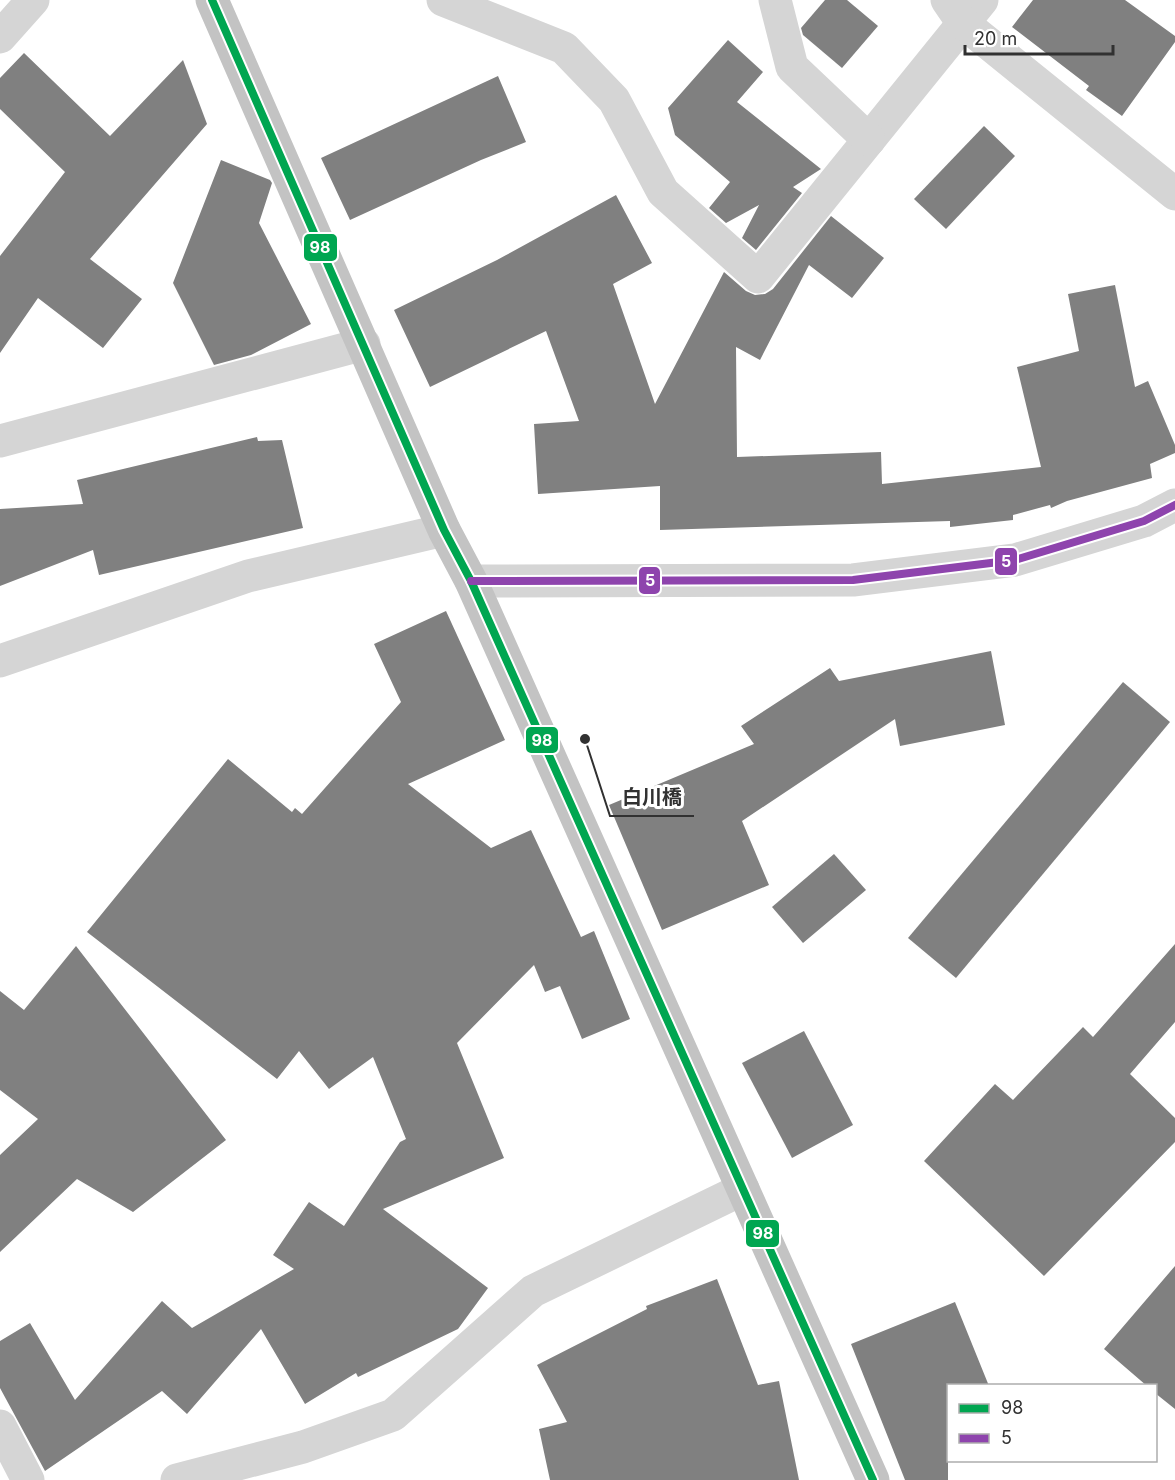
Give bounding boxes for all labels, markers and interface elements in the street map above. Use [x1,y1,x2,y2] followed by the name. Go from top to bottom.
[965,18,1114,56] scale bar
[974,28,1017,49] text: 20 m
[303,233,338,262] line badge: 98
[310,237,330,257] text: 98
[994,547,1018,576] line badge: 5
[1001,551,1011,571] text: 5
[638,566,661,595] line badge: 5
[645,570,655,590] text: 5
[525,726,559,754] line badge: 98
[532,730,552,750] text: 98
[610,778,694,816] callout: 白川橋
[622,785,682,809] text: 白川橋
[745,1219,780,1248] line badge: 98
[753,1223,773,1243] text: 98
[947,1384,1157,1462] legend
[1001,1397,1023,1418] text: 98
[1001,1427,1012,1448] text: 5

